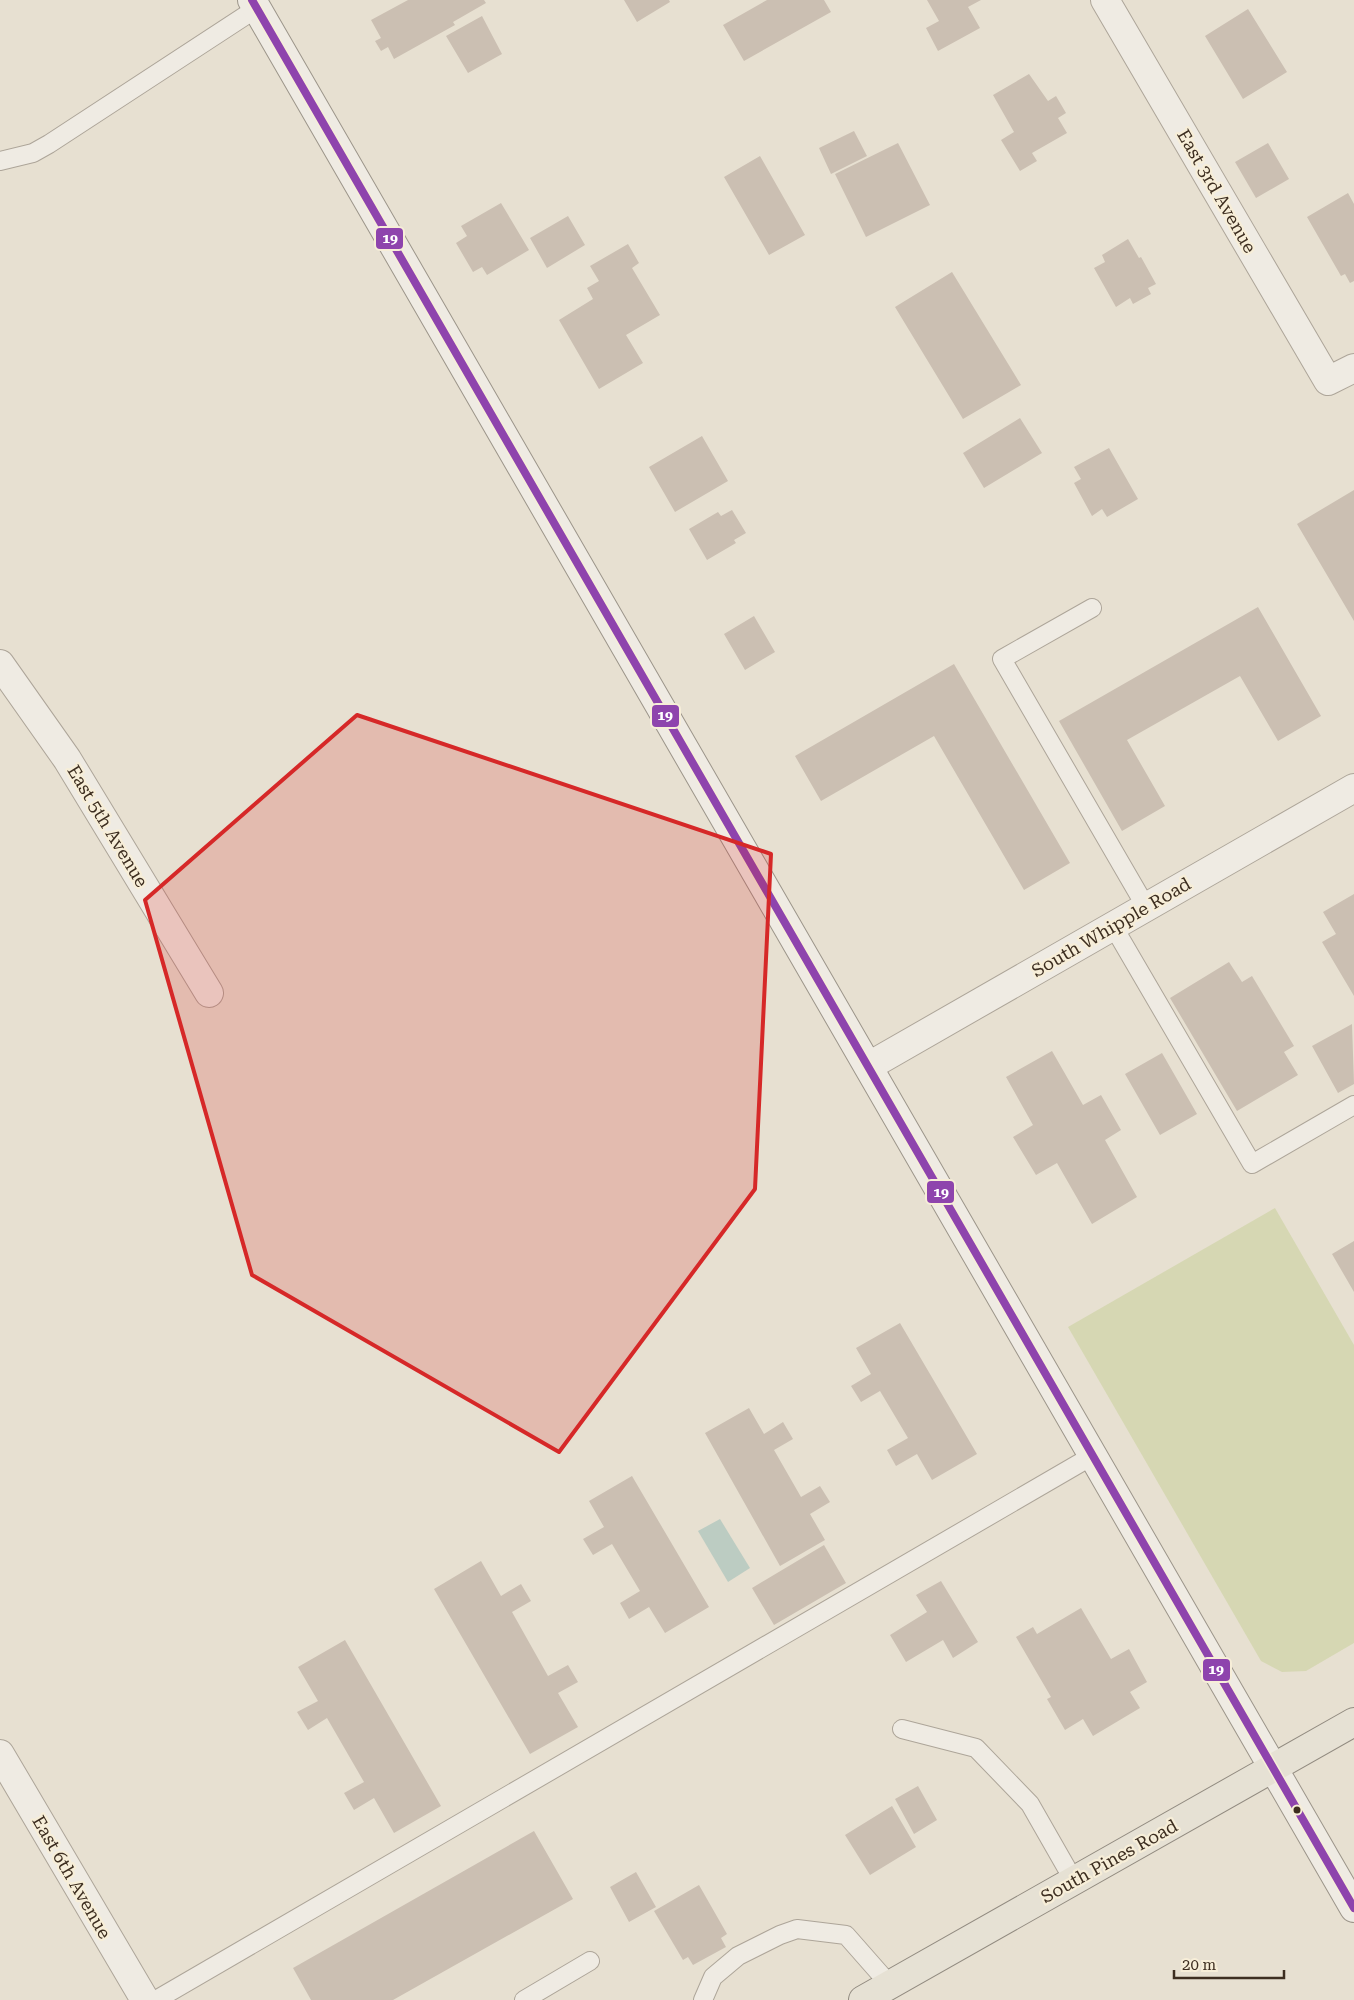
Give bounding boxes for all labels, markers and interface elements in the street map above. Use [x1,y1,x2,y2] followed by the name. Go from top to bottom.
[1173,126,1261,257] street label: East 3rd Avenue
[375,227,404,250] line badge: 19
[382,230,398,246] text: 19
[651,704,680,728] line badge: 19
[657,707,673,723] text: 19
[63,761,153,891] street label: East 5th Avenue
[1028,873,1195,981] street label: South Whipple Road
[926,1180,955,1204] line badge: 19
[933,1184,949,1200] text: 19
[1202,1658,1231,1682] line badge: 19
[1208,1661,1224,1677] text: 19
[1292,1805,1302,1815] unlabelled marker
[28,1812,116,1942] street label: East 6th Avenue
[1037,1815,1181,1907] street label: South Pines Road
[1174,1948,1284,1980] scale bar
[1182,1956,1217,1974] text: 20 m

